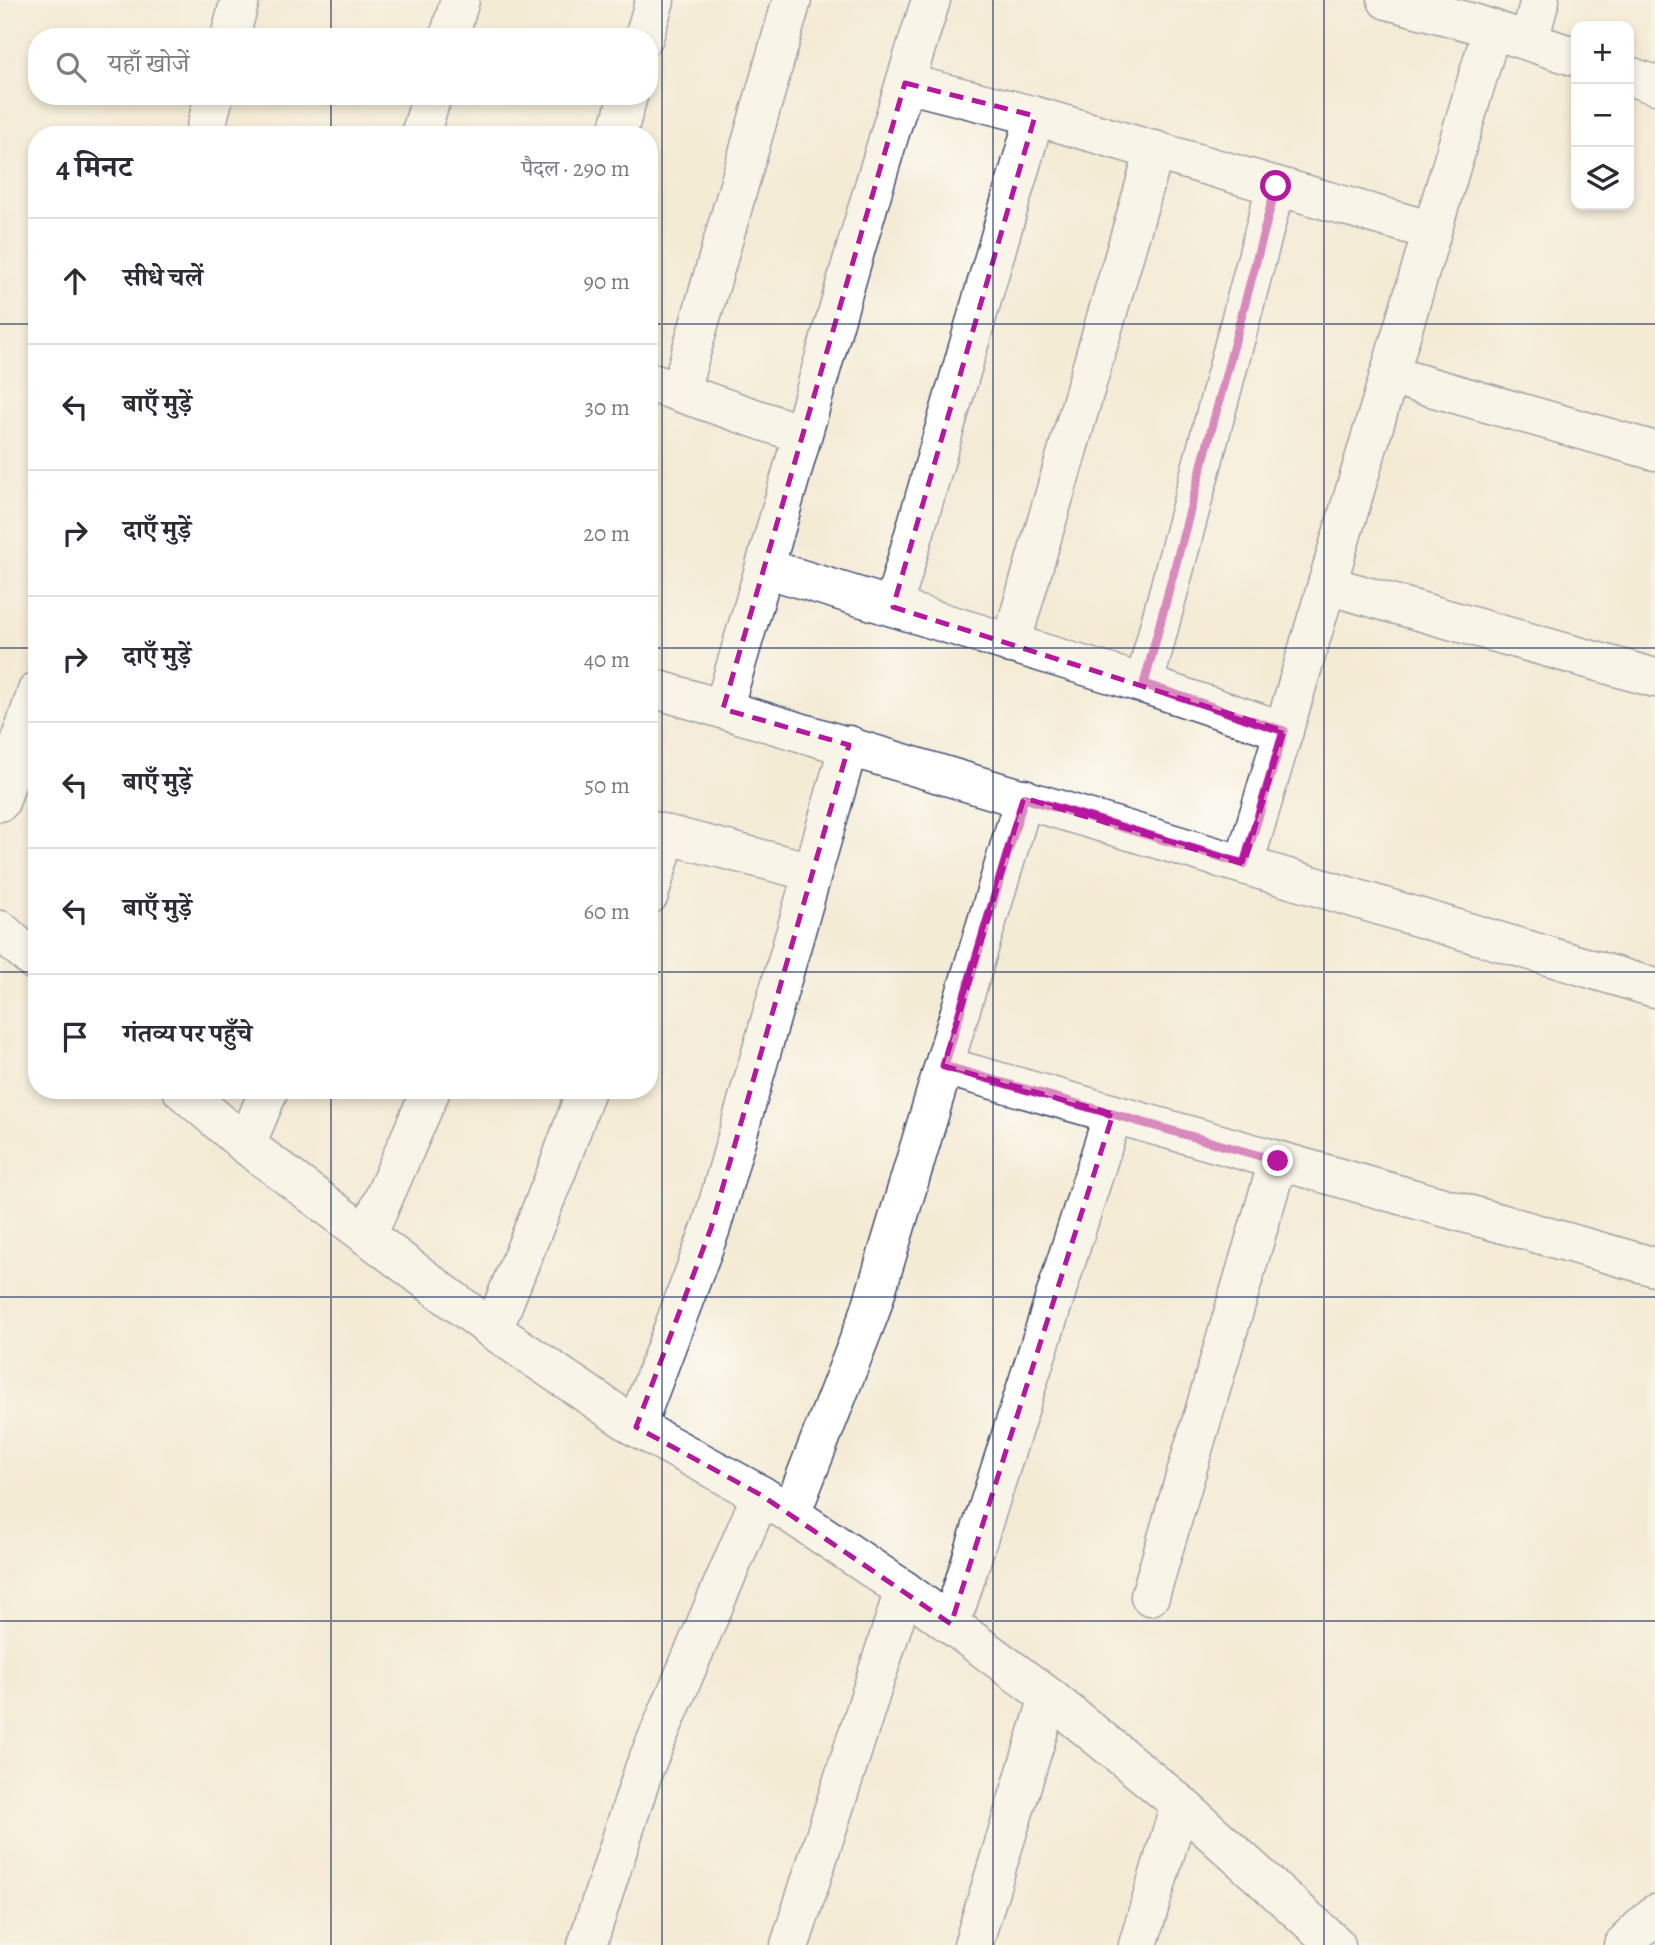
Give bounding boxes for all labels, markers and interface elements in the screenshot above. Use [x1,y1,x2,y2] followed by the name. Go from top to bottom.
[1571,21,1634,210] map controls
[1571,21,1634,84] button: +
[28,28,658,105] search box
[108,46,189,81] text: यहाँ खोजें
[52,48,90,86] icon: search
[1571,84,1634,147] button: −
[56,147,132,187] text: 4 मिनट
[1571,147,1634,210] button: layers
[521,153,630,184] text: पैदल · 290 m
[1260,170,1291,201] route start
[123,260,203,295] text: सीधे चलें
[56,262,94,300] icon: ahead
[584,266,630,297] text: 90 m
[123,386,192,421] text: बाएँ मुड़ें
[56,388,94,426] icon: left
[584,392,630,423] text: 30 m
[123,512,191,547] text: दाएँ मुड़ें
[56,514,94,552] icon: right
[583,518,630,549] text: 20 m
[123,638,191,673] text: दाएँ मुड़ें
[56,640,94,678] icon: right
[584,644,630,675] text: 40 m
[123,764,192,799] text: बाएँ मुड़ें
[56,766,94,804] icon: left
[584,770,630,801] text: 50 m
[123,890,192,925] text: बाएँ मुड़ें
[56,892,94,930] icon: left
[583,896,630,927] text: 60 m
[123,1016,252,1051] text: गंतव्य पर पहुँचे
[56,1018,94,1056] icon: arrive
[1262,1145,1293,1176] route end

